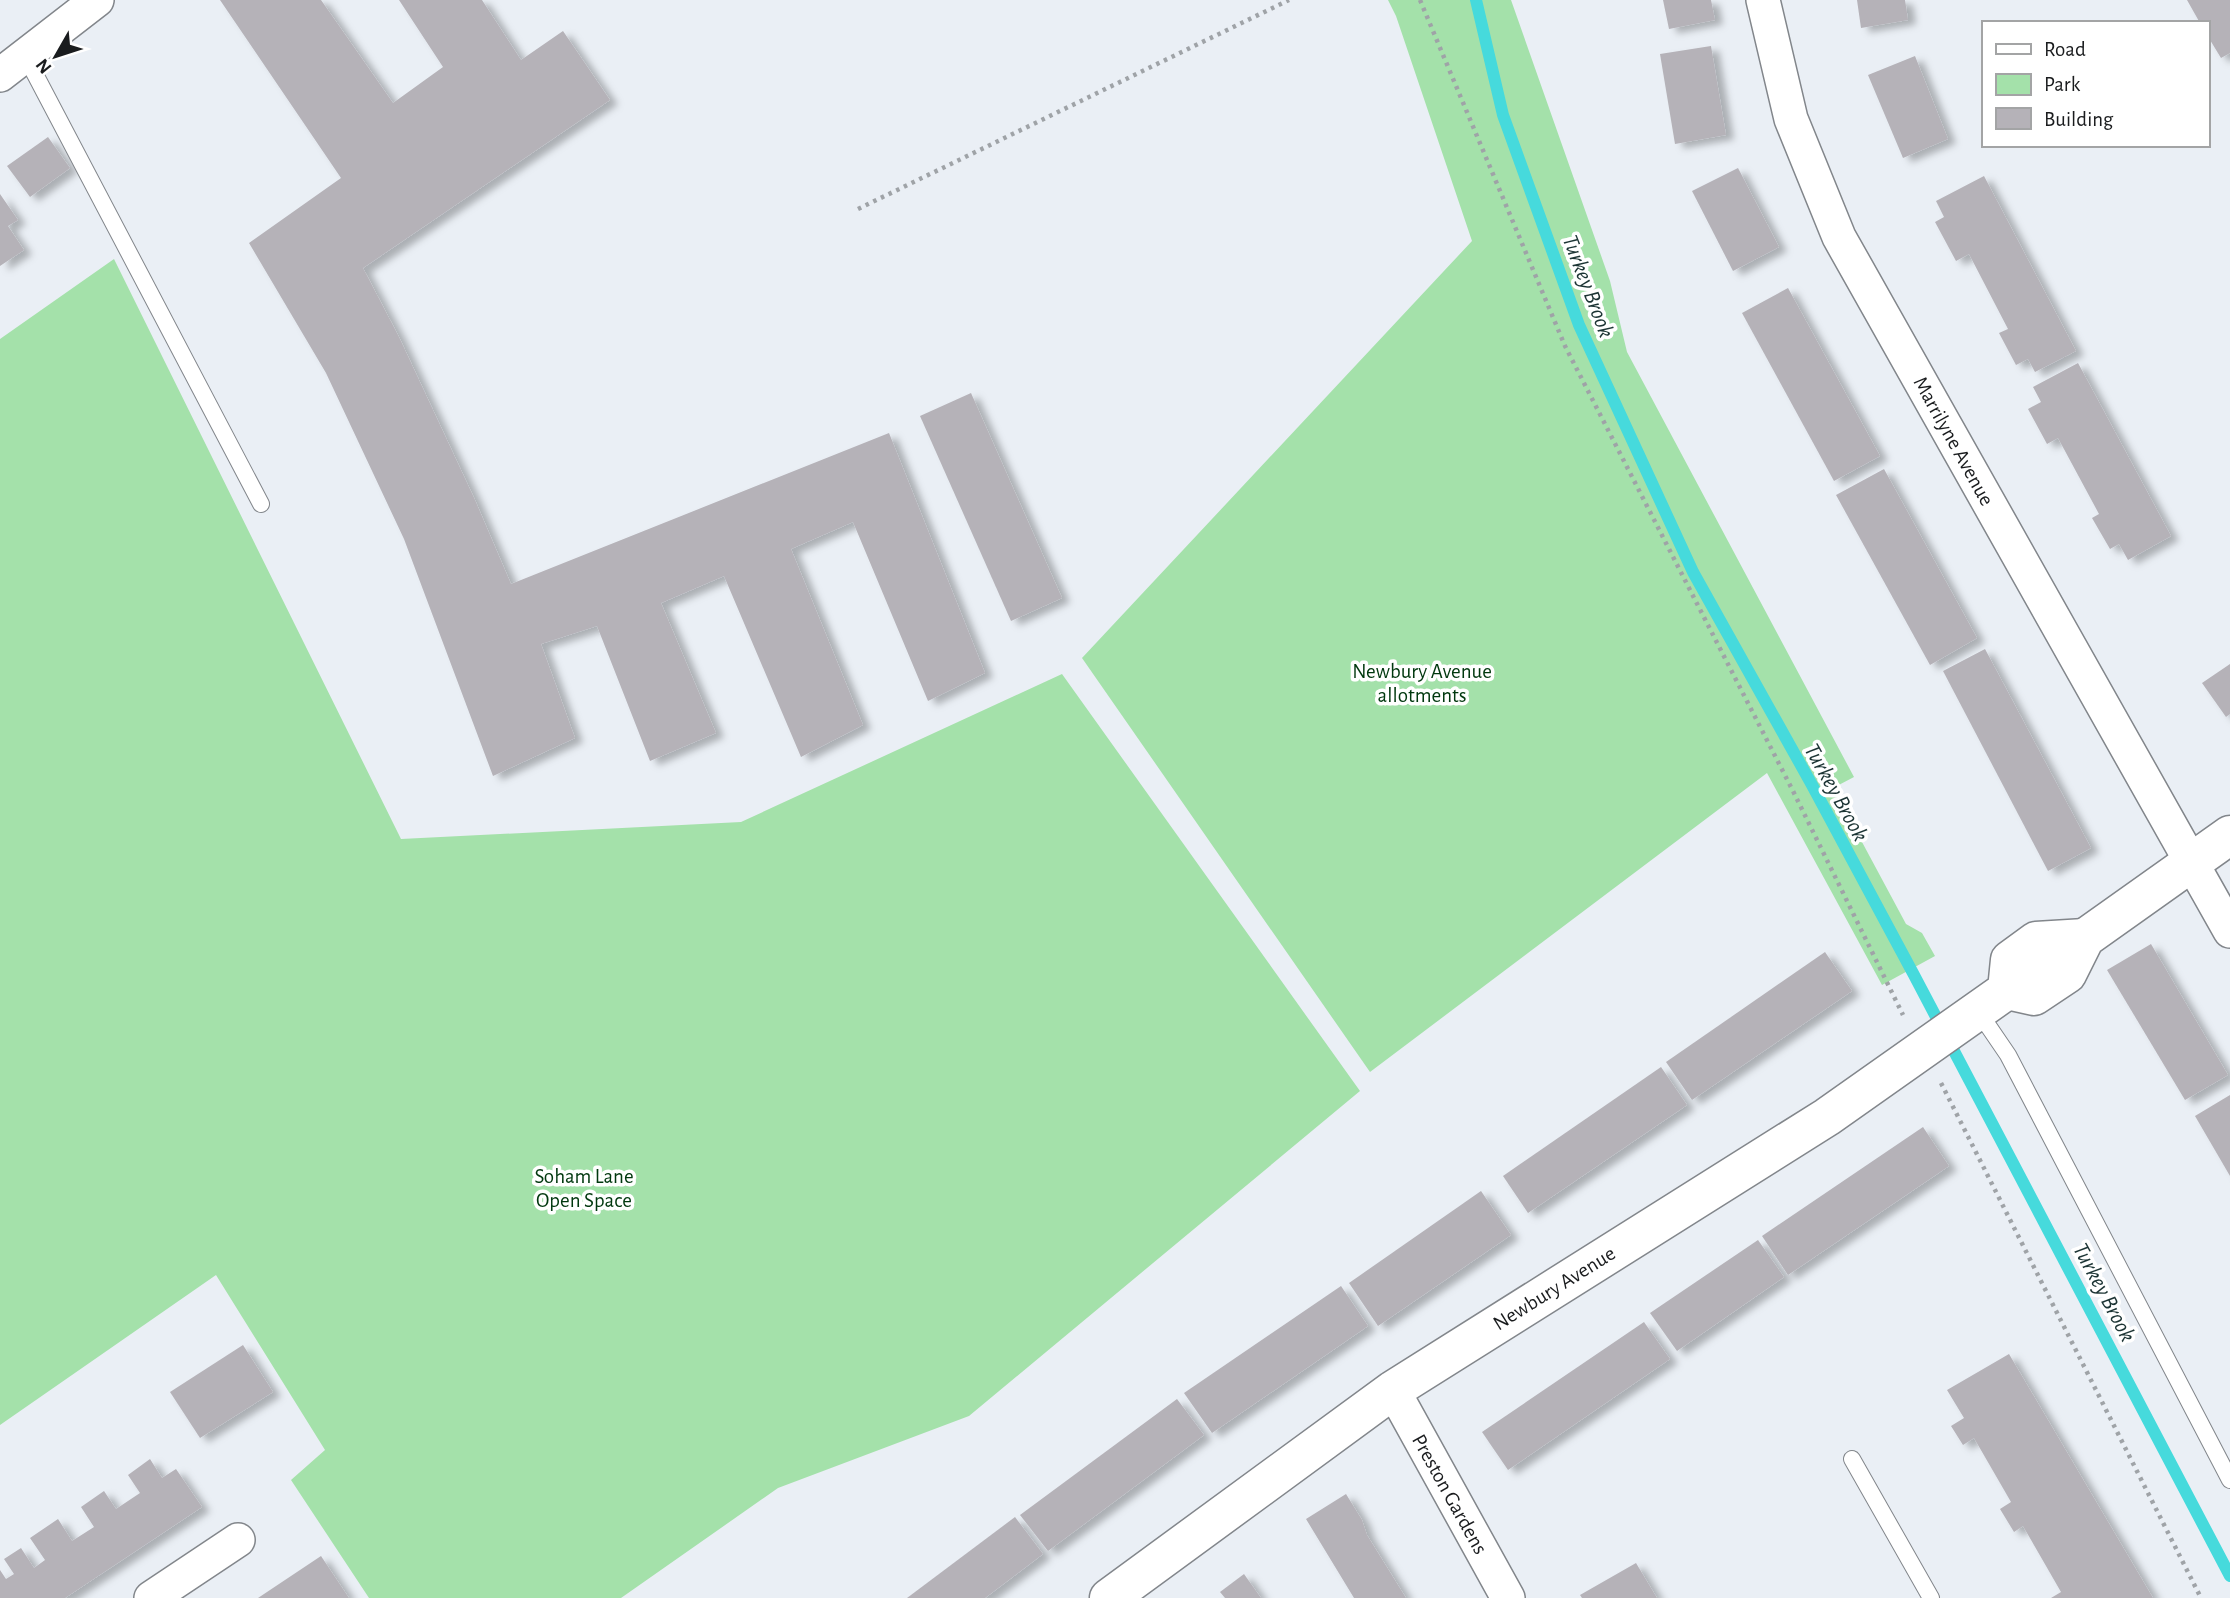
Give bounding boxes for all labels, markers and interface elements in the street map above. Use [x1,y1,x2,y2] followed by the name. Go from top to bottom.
[21,21,91,91] north arrow
[1982,21,2209,147] legend
[2044,39,2086,60] text: Road
[32,55,55,77] text: N
[2044,74,2081,95] text: Park
[2044,109,2114,130] text: Building
[1558,232,1618,341] water label: Turkey Brook
[1910,373,1998,509] street label: Marrilyne Avenue
[1352,661,1492,706] park label: Newbury Avenue allotments
[1799,740,1872,846] water label: Turkey Brook
[534,1166,634,1211] park label: Soham Lane Open Space
[2068,1240,2139,1346] water label: Turkey Brook
[1489,1242,1619,1334] street label: Newbury Avenue
[1408,1431,1491,1558] street label: Preston Gardens

